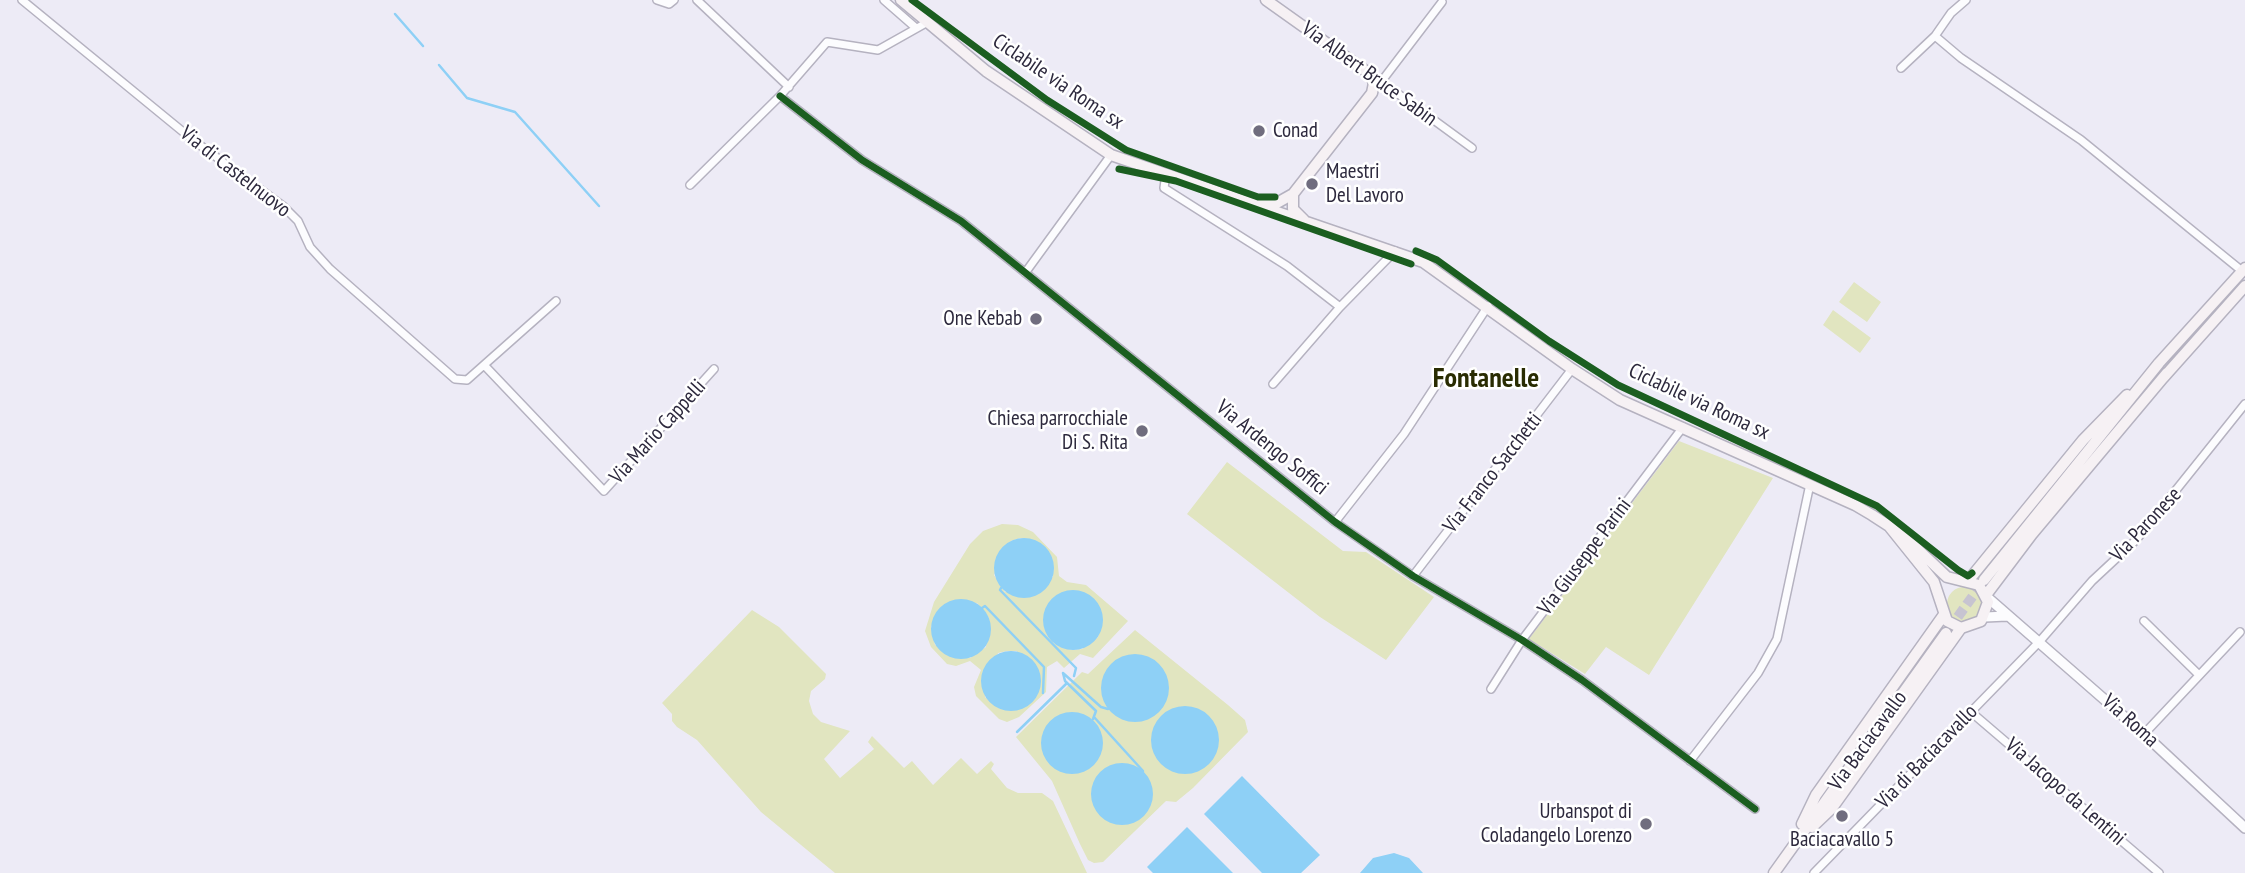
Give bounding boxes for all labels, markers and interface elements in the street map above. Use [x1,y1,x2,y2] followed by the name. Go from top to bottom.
[1296,16,1442,132] street label: Via Albert Bruce Sabin
[988,29,1128,135] street label: Ciclabile via Roma sx
[1273,118,1318,144] place label: Conad
[175,121,295,223] street label: Via di Castelnuovo
[1251,123,1267,139] marker: Conad
[1326,159,1404,209] place label: Maestri Del Lavoro
[1304,176,1320,192] marker: Maestri Del Lavoro
[943,306,1022,332] place label: One Kebab
[1028,311,1044,327] marker: One Kebab
[1624,358,1774,446] street label: Ciclabile via Roma sx
[1433,362,1539,396] district label: Fontanelle
[605,375,711,489] street label: Via Mario Cappelli
[1211,395,1333,501] street label: Via Ardengo Soffici
[987,406,1128,456] place label: Chiesa parrocchiale Di S. Rita
[1438,408,1548,538] street label: Via Franco Sacchetti
[1134,423,1150,439] marker: Chiesa parrocchiale Di S. Rita
[2105,482,2187,568] street label: Via Paronese
[1533,494,1637,620] street label: Via Giuseppe Parini
[1823,686,1913,796] street label: Via Baciacavallo
[2096,689,2164,753] street label: Via Roma
[1871,700,1983,814] street label: Via di Baciacavallo
[2000,733,2130,851] street label: Via Jacopo da Lentini
[1481,799,1632,849] place label: Urbanspot di Coladangelo Lorenzo
[1834,808,1850,824] marker: Baciacavallo 5
[1638,816,1654,832] marker: Urbanspot di Coladangelo Lorenzo
[1790,827,1894,853] place label: Baciacavallo 5

